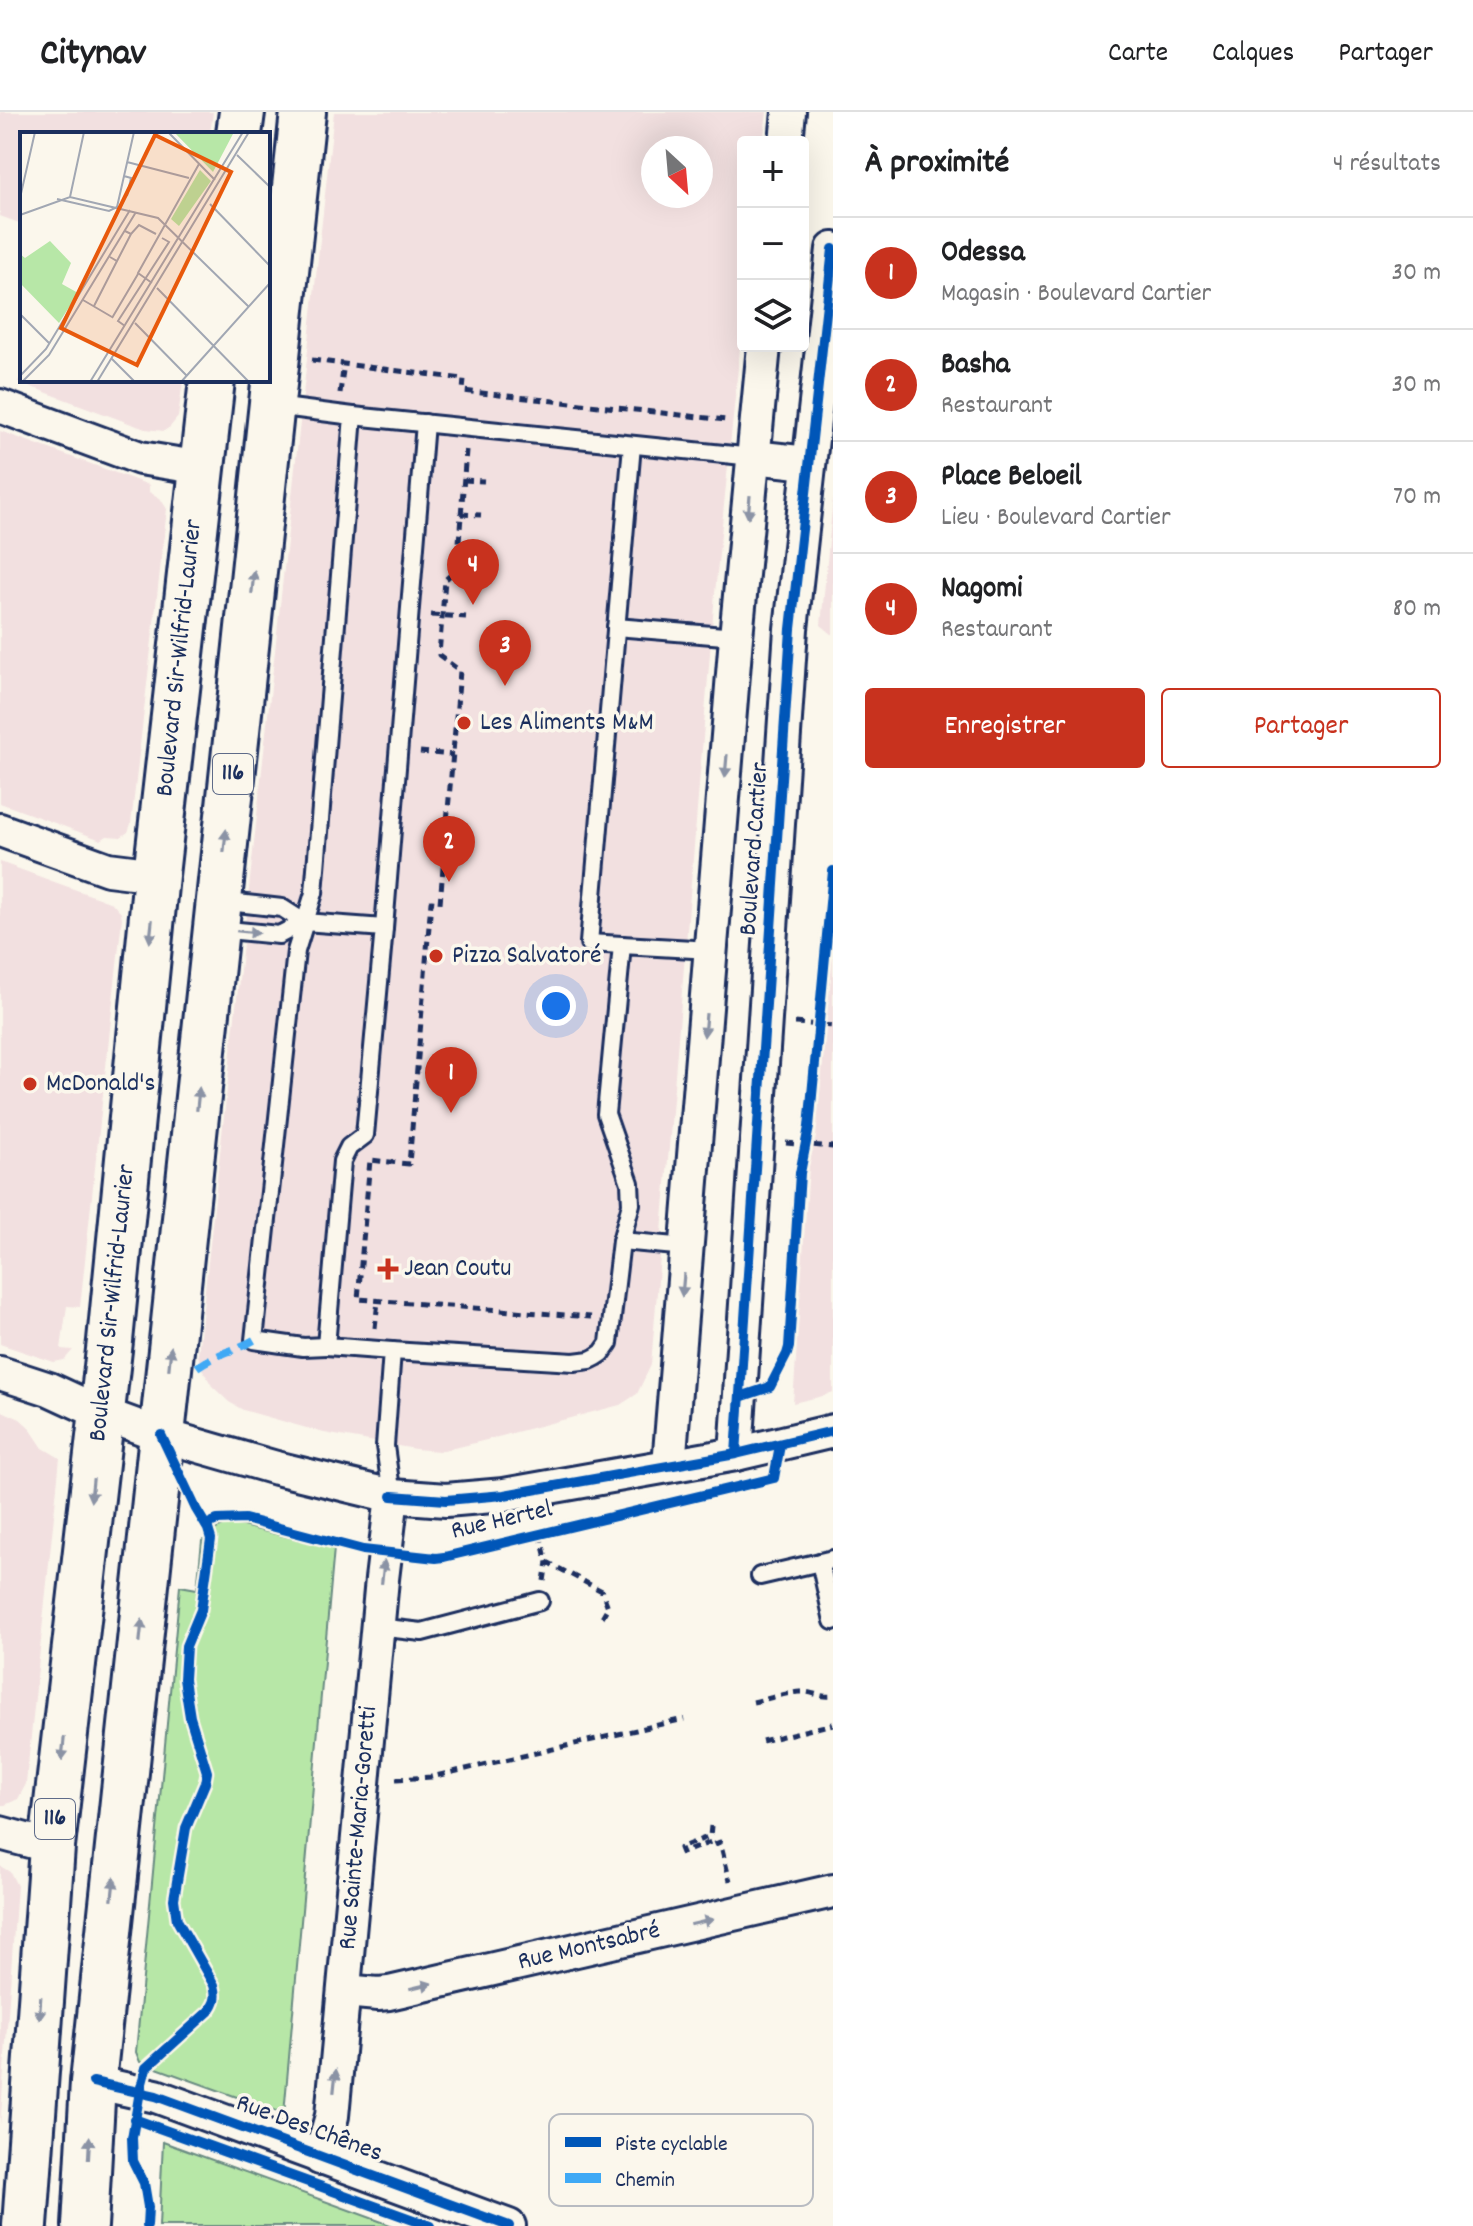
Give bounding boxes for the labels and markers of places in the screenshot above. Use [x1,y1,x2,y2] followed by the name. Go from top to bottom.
[447,539,499,605] pin: 4
[479,620,531,686] pin: 3
[480,705,654,742] place label: Les Aliments M&M
[455,714,473,732] marker: Les Aliments M&M
[423,816,475,882] pin: 2
[452,938,601,975] place label: Pizza Salvatoré
[427,947,445,965] marker: Pizza Salvatoré
[425,1047,477,1113] pin: 1
[46,1066,155,1103] place label: McDonald's
[21,1075,39,1093] marker: McDonald's
[404,1251,511,1288] place label: Jean Coutu
[379,1260,397,1278] marker: Jean Coutu

